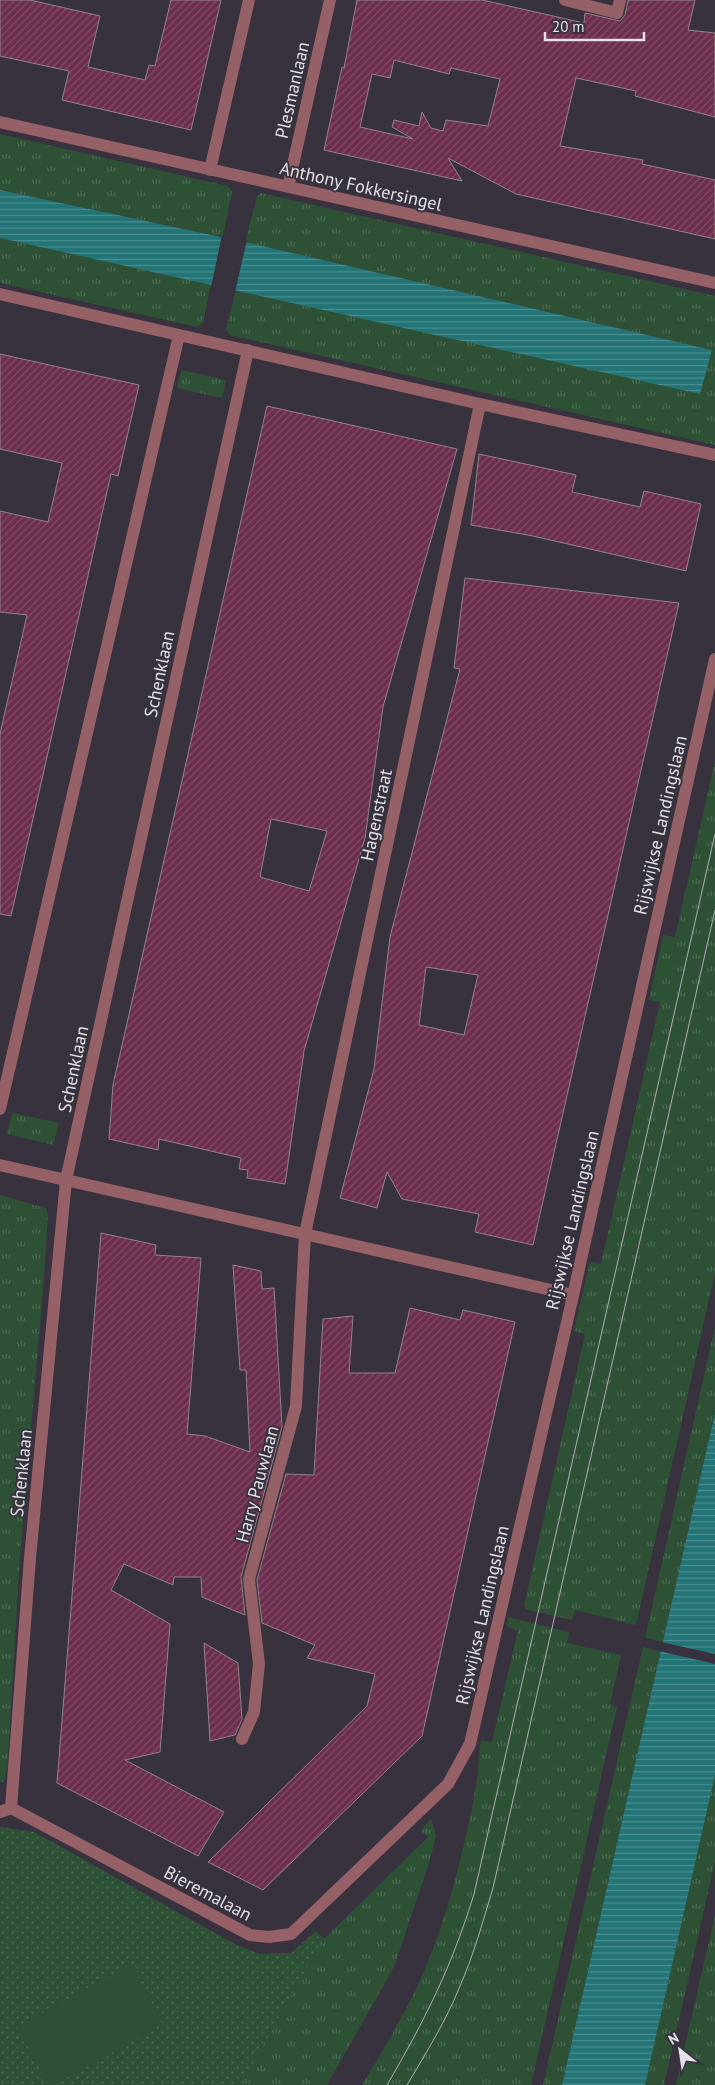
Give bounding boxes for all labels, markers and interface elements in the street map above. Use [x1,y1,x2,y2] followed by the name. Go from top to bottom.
[545,10,644,42] scale bar
[552,17,585,36] text: 20 m
[270,39,314,141] street label: Plesmanlaan
[278,156,445,216] street label: Anthony Fokkersingel
[139,629,179,719] street label: Schenklaan
[628,733,692,917] street label: Rijswijkse Landingslaan
[355,767,397,863] street label: Hagenstraat
[53,1024,93,1114] street label: Schenklaan
[540,1128,604,1312] street label: Rijswijkse Landingslaan
[230,1423,284,1545] street label: Harry Pauwlaan
[5,1428,37,1518] street label: Schenklaan
[450,1523,514,1707] street label: Rijswijkse Landingslaan
[160,1860,256,1926] street label: Bieremalaan
[655,2025,705,2075] north arrow
[665,2029,682,2049] text: N

